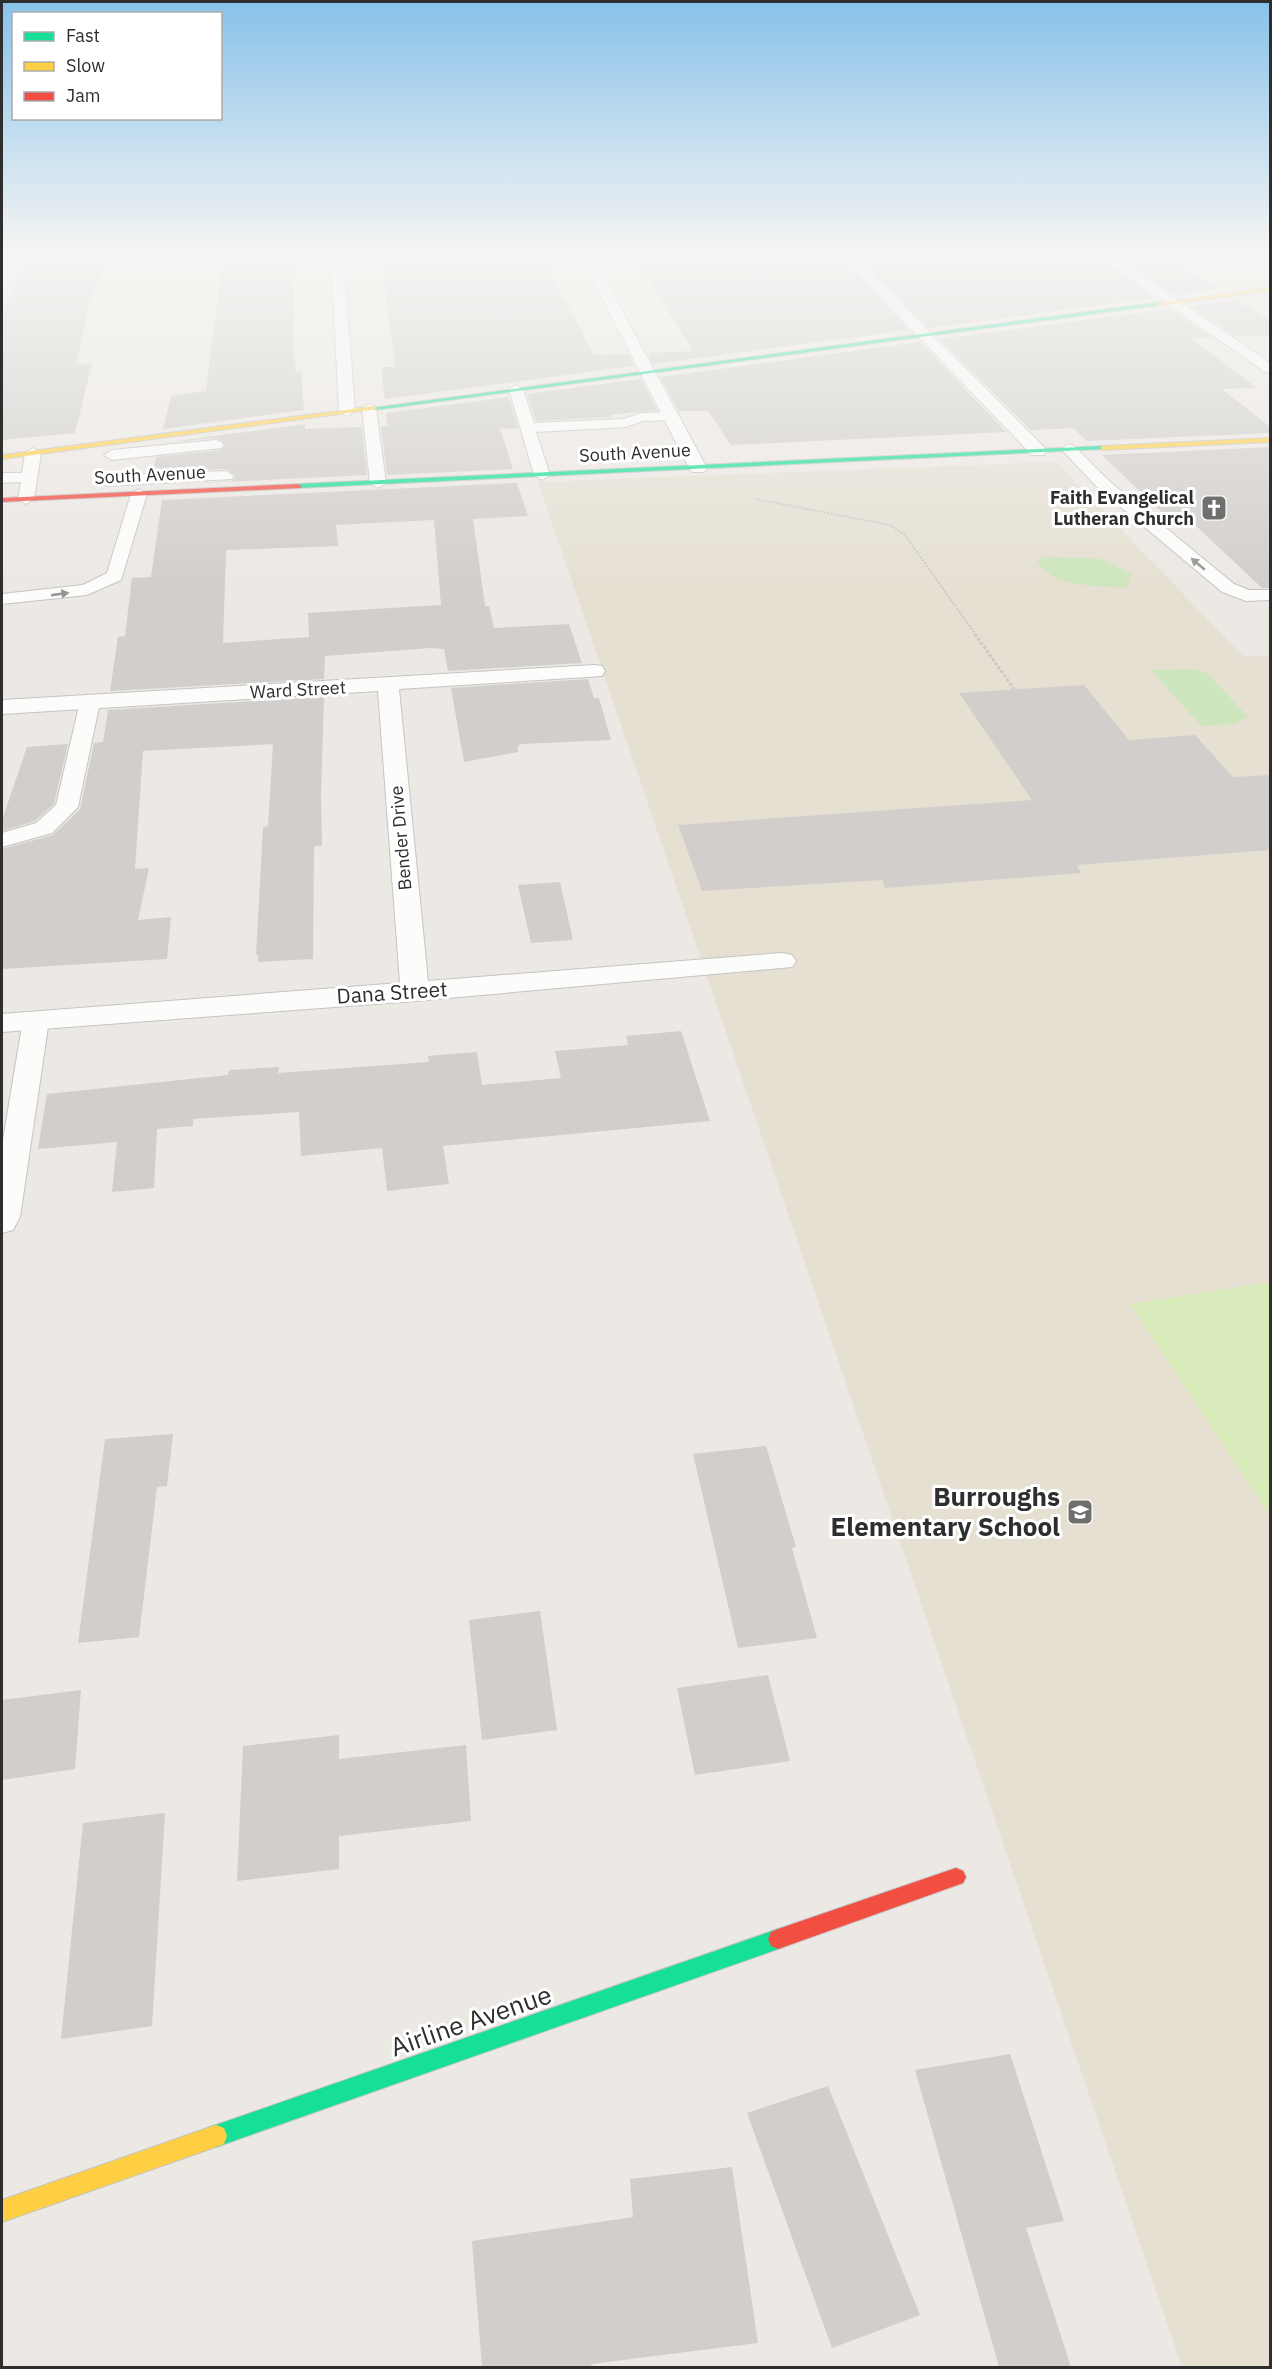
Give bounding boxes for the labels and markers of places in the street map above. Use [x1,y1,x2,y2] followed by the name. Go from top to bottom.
[1050,486,1195,530] place label: Faith Evangelical Lutheran Church
[1199,493,1229,523] church icon: Faith Evangelical Lutheran Church
[831,1479,1060,1543] place label: Burroughs Elementary School
[1065,1497,1095,1527] school or university icon: Burroughs Elementary School

